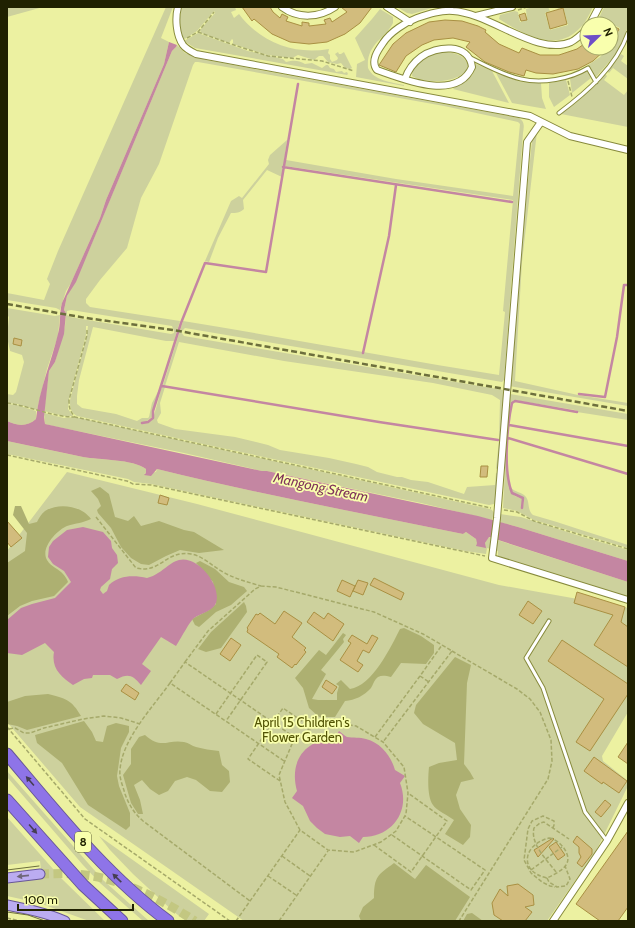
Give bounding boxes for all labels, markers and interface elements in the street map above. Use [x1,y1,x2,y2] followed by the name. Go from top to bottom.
[579,16,619,56] north arrow
[600,26,616,38] text: N
[271,468,370,506] water label: Mangong Stream
[254,714,350,745] park label: April 15 Children's Flower Garden
[26,776,35,787] one-way arrow
[28,824,37,835] one-way arrow
[75,832,91,852] road number: 8
[17,873,29,879] one-way arrow
[112,873,122,883] one-way arrow
[18,886,133,912] scale bar
[24,892,58,907] text: 100 m

